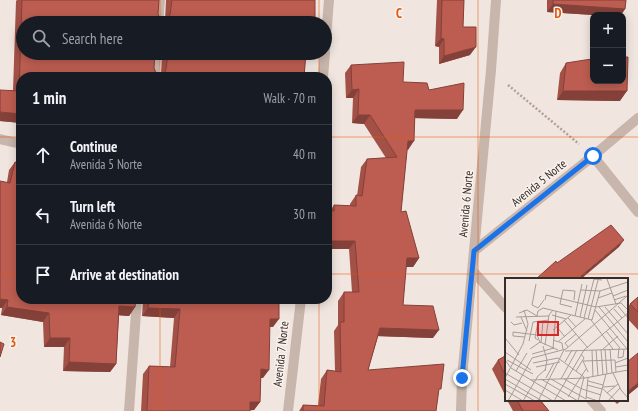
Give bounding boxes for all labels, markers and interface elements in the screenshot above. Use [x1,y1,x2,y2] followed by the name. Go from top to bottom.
[396,5,402,22] text: C
[555,5,562,22] text: D
[590,12,626,84] map controls
[590,12,626,48] button: +
[16,16,332,60] search box
[30,27,52,49] icon: search
[62,29,123,48] text: Search here
[590,48,626,84] button: −
[32,87,66,109] text: 1 min
[264,90,316,107] text: Walk · 70 m
[70,137,117,156] text: Continue
[32,144,54,166] icon: ahead
[293,146,316,163] text: 40 m
[584,147,602,165] route start
[70,156,142,173] text: Avenida 5 Norte
[508,156,569,209] street label: Avenida 5 Norte
[455,170,476,238] street label: Avenida 6 Norte
[70,197,115,216] text: Turn left
[32,204,54,226] icon: left
[293,206,316,223] text: 30 m
[70,216,142,233] text: Avenida 6 Norte
[32,264,54,286] icon: arrive
[70,265,179,284] text: Arrive at destination
[505,278,628,401] inset map
[270,320,291,388] street label: Avenida 7 Norte
[10,334,16,351] text: 3
[453,369,471,387] route end

